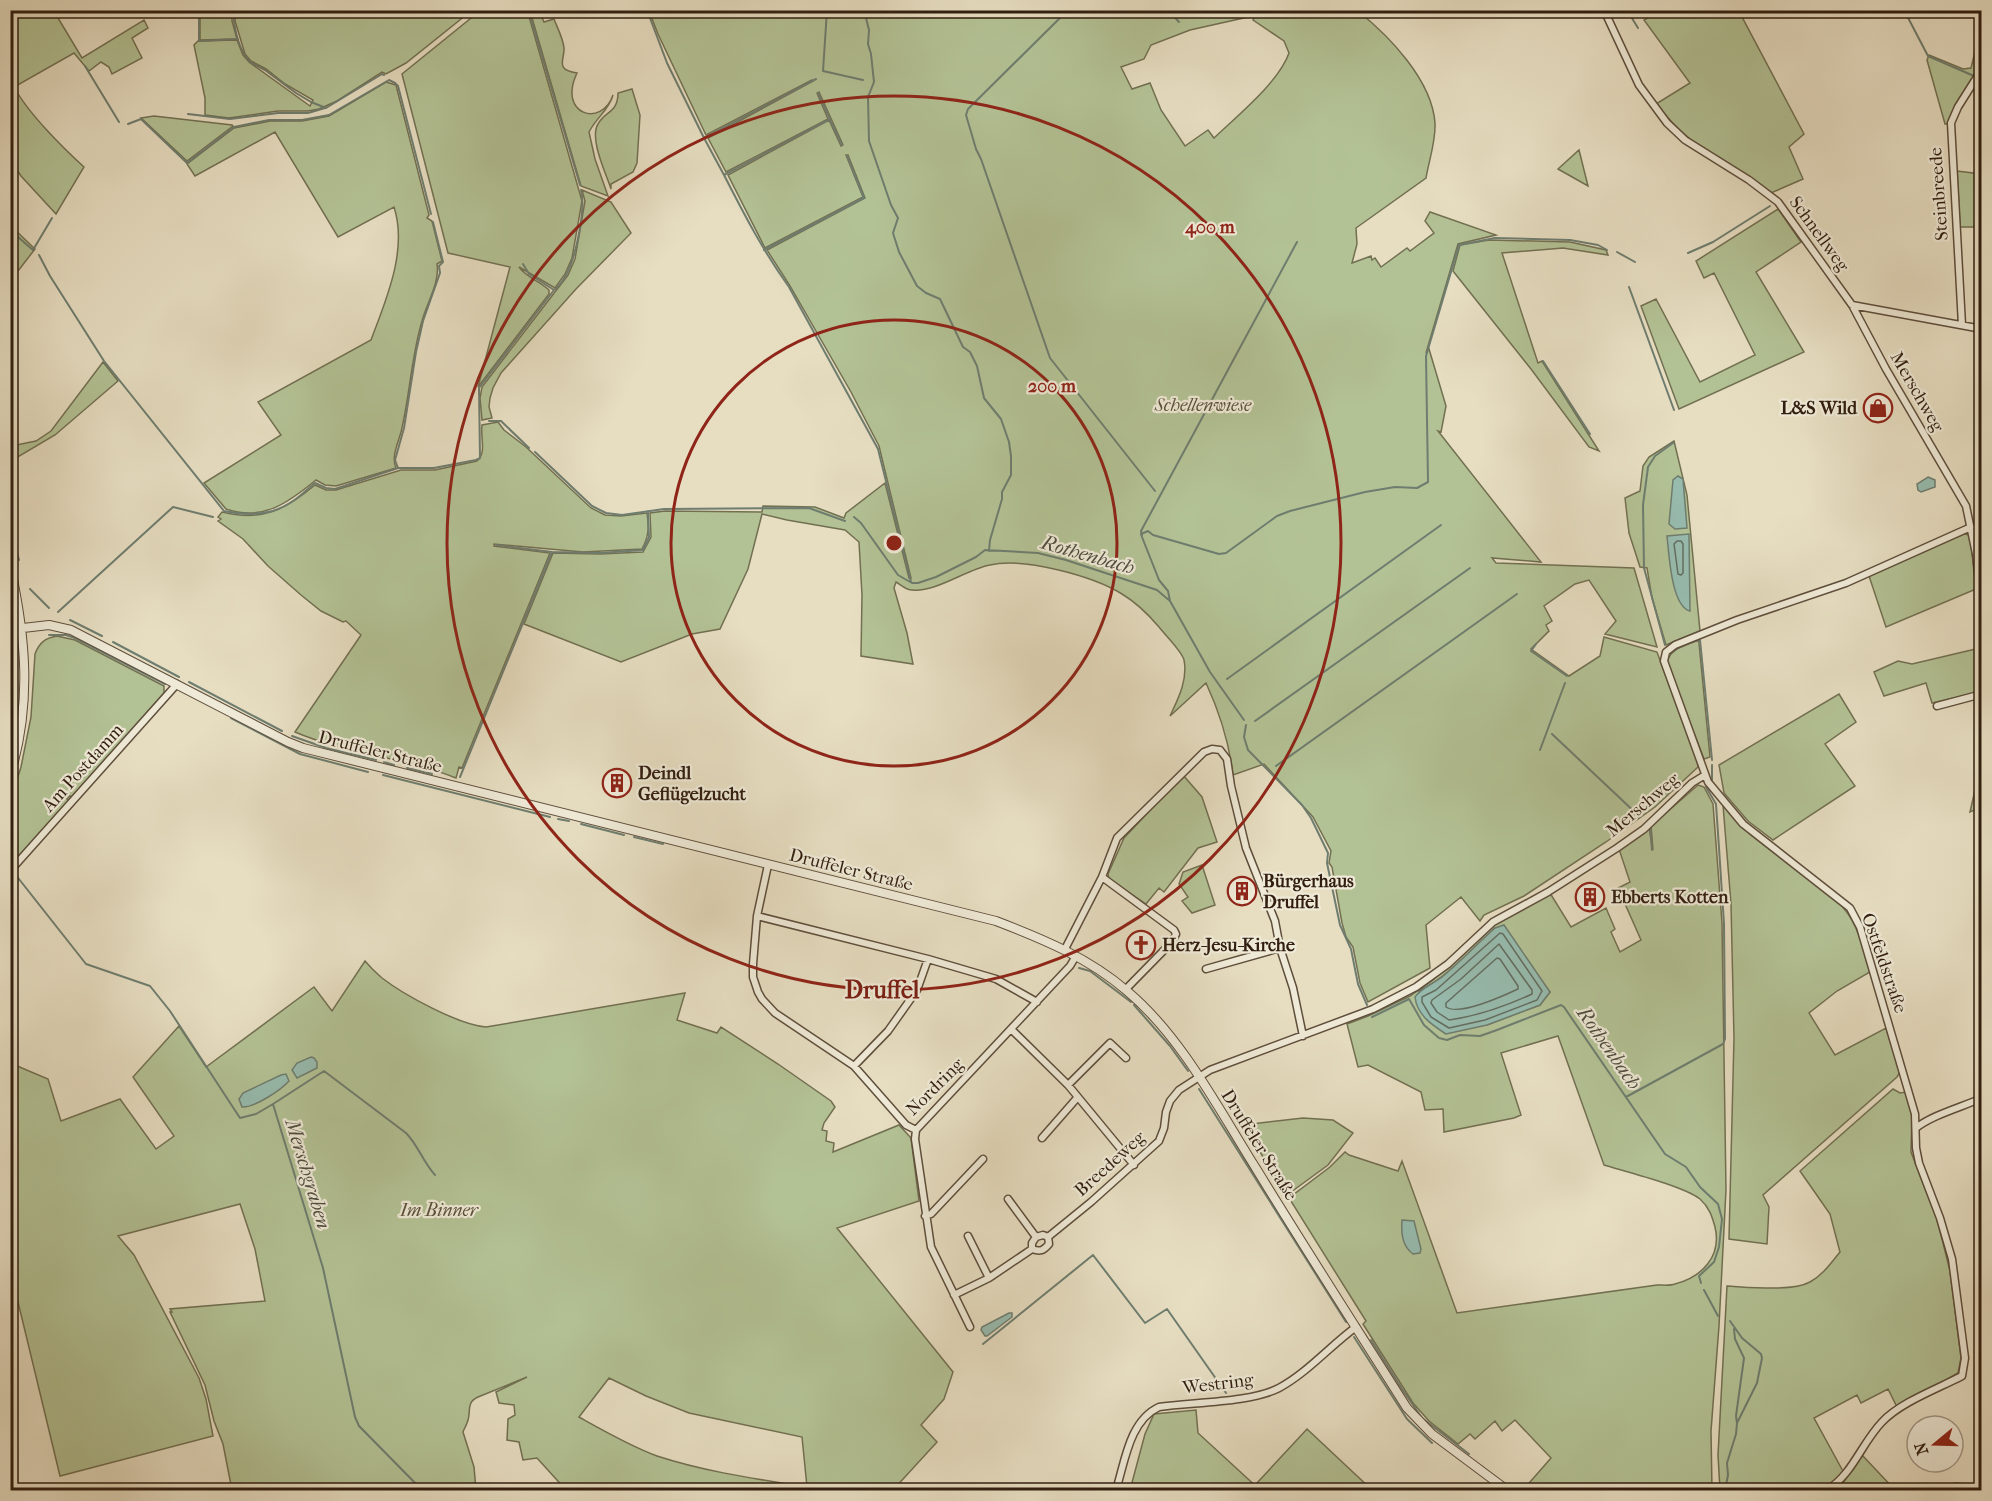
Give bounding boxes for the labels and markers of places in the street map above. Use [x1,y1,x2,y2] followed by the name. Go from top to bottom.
[1862,392,1894,424] shop icon: L&S Wild
[1781,398,1858,419] place label: L&S Wild
[884,533,904,553] centre of rings
[638,763,746,805] place label: Deindl Geflügelzucht
[601,767,633,799] building icon: Deindl Geflügelzucht
[1263,871,1354,913] place label: Bürgerhaus Druffel
[1226,875,1258,907] building icon: Bürgerhaus Druffel
[1574,881,1606,913] building icon: Ebberts Kotten
[1611,887,1729,908] place label: Ebberts Kotten
[1125,929,1157,961] church icon: Herz-Jesu-Kirche
[1162,935,1295,956] place label: Herz-Jesu-Kirche

